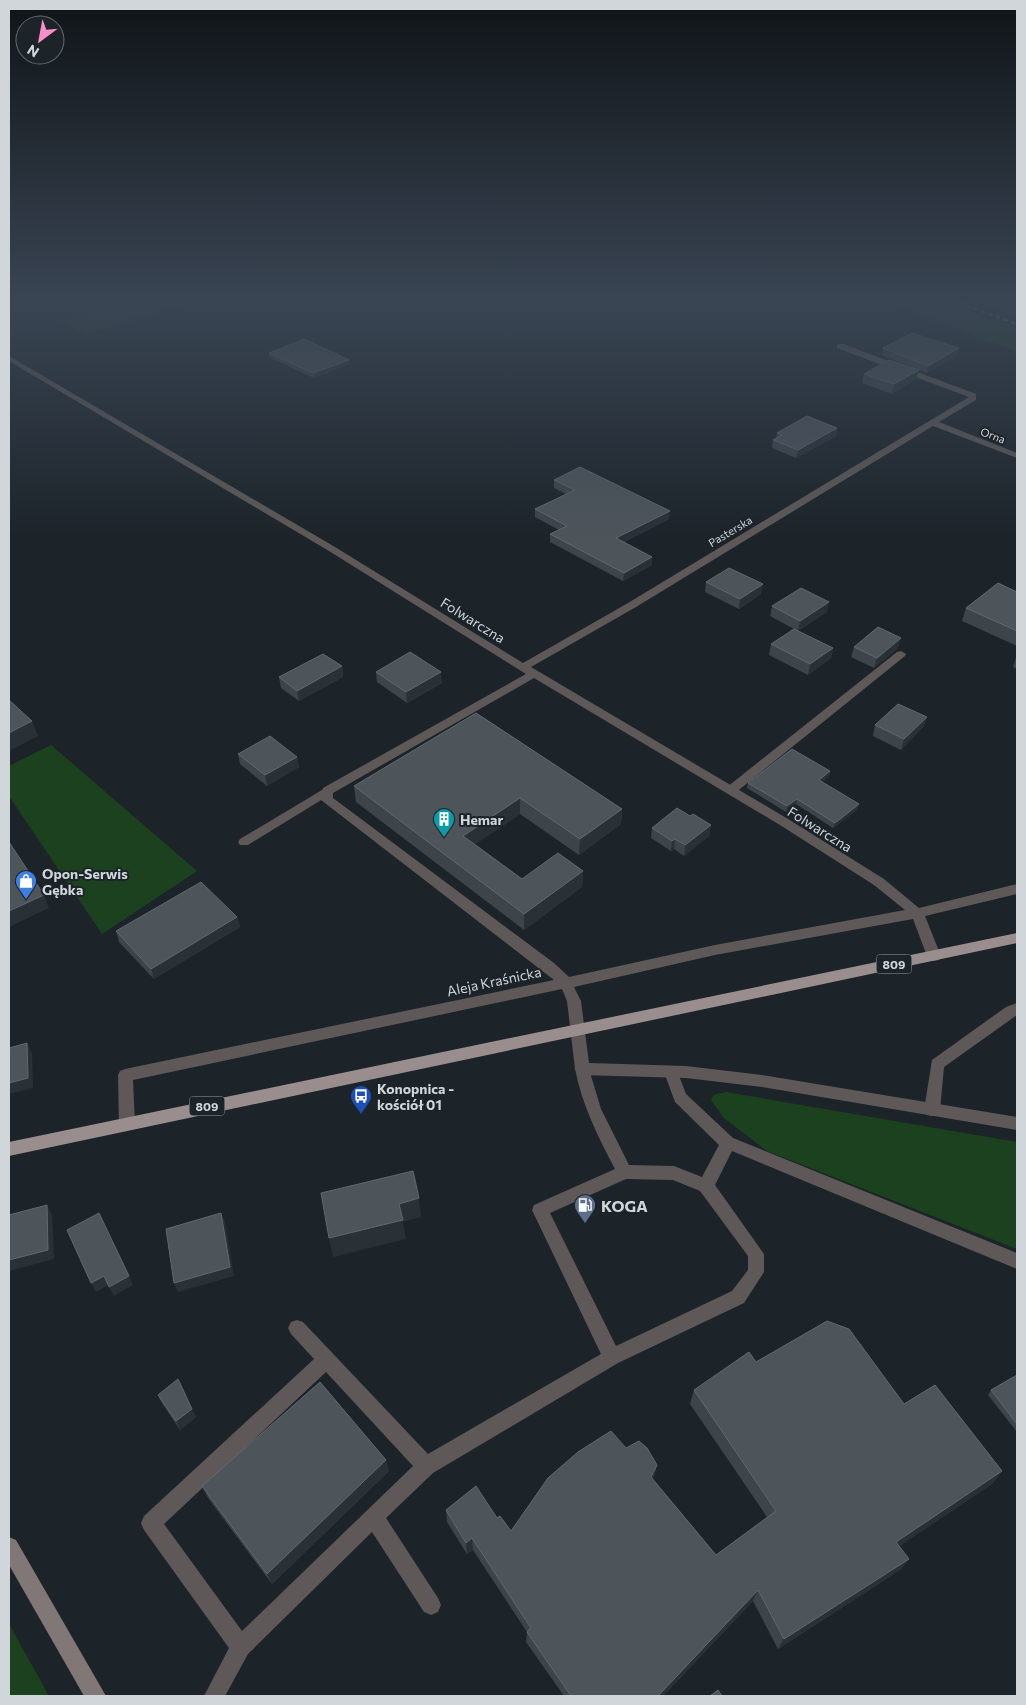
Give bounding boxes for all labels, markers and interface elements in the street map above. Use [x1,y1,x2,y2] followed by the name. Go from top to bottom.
[15,15,65,65] north arrow
[24,41,42,61] text: N
[979,424,1007,446] street label: Orna
[706,513,754,549] street label: Pasterska
[438,594,508,646] street label: Folwarczna
[785,803,855,855] street label: Folwarczna
[432,807,456,838] building icon: Hemar
[460,811,503,828] place label: Hemar
[42,865,128,898] place label: Opon-Serwis Gębka
[14,869,38,900] shop icon: Opon-Serwis Gębka
[876,954,912,974] road number: 809
[445,963,543,999] street label: Aleja Kraśnicka
[377,1080,454,1113] place label: Konopnica - kościół 01
[349,1084,373,1115] bus stop icon: Konopnica - kościół 01
[190,1096,224,1116] road number: 809
[573,1193,597,1224] fuel station icon: KOGA
[601,1196,648,1215] place label: KOGA

